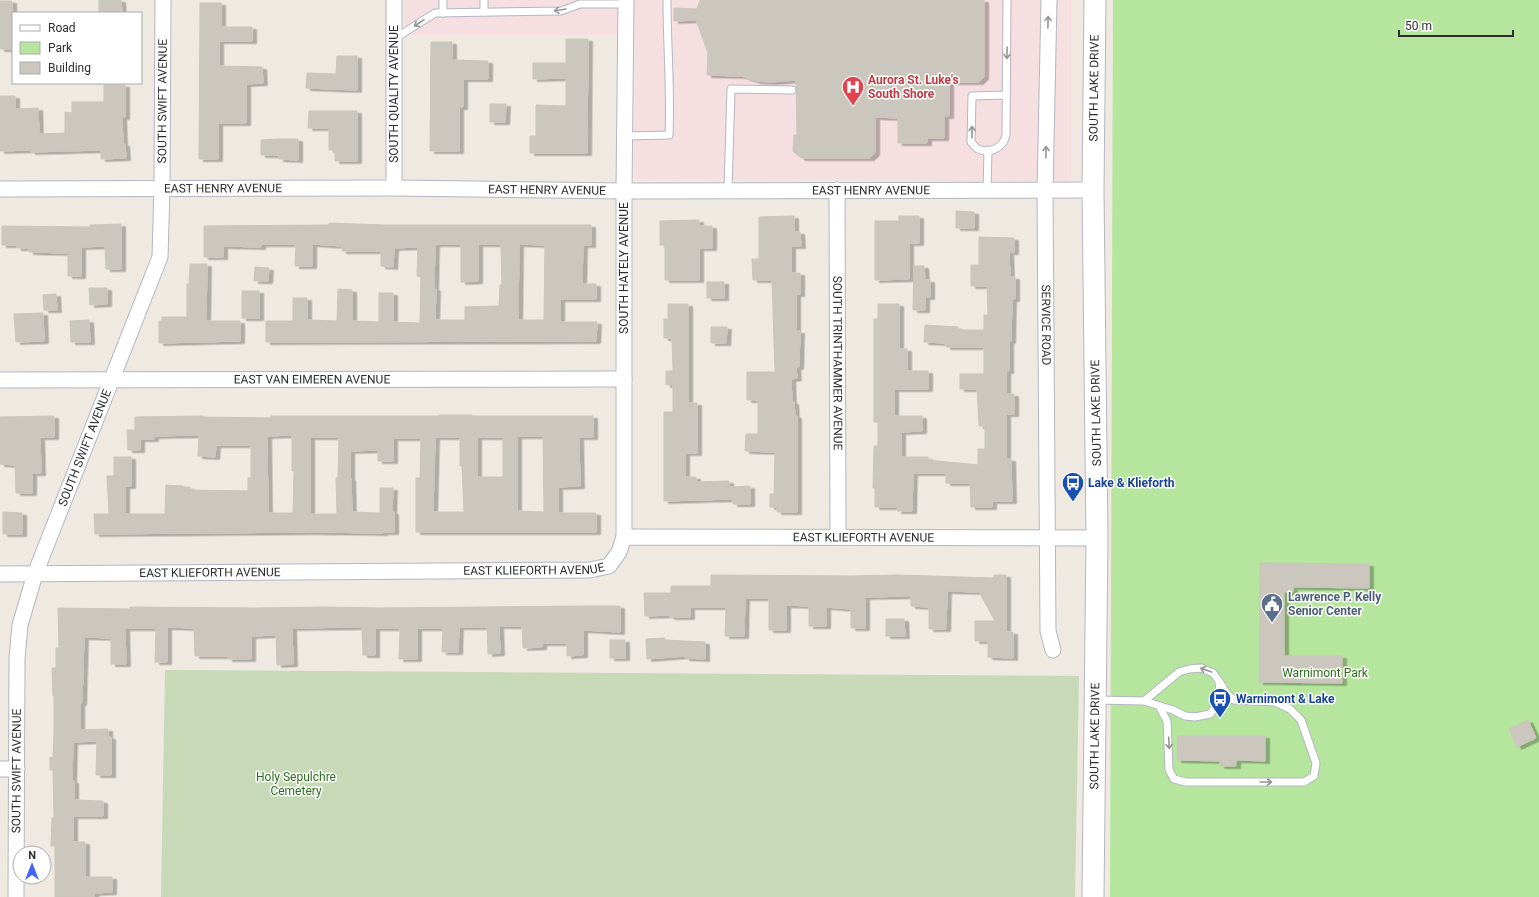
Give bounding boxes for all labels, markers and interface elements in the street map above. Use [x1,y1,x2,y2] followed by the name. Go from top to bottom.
[554,6,567,14] one-way arrow
[12,12,142,84] legend
[1399,12,1513,38] scale bar
[1044,16,1052,29] one-way arrow
[414,19,425,27] one-way arrow
[1405,19,1432,33] text: 50 m
[48,21,76,35] text: Road
[387,25,401,163] street label: SOUTH QUALITY AVENUE
[1087,34,1102,141] street label: SOUTH LAKE DRIVE
[155,39,170,163] street label: SOUTH SWIFT AVENUE
[48,41,73,55] text: Park
[1003,46,1011,59] one-way arrow
[48,61,91,75] text: Building
[868,73,959,101] place label: Aurora St. Luke's South Shore
[840,74,866,107] hospital icon: Aurora St. Luke's South Shore
[968,126,975,139] one-way arrow
[1042,146,1050,159] one-way arrow
[164,181,282,196] street label: EAST HENRY AVENUE
[488,182,606,198] street label: EAST HENRY AVENUE
[812,183,930,198] street label: EAST HENRY AVENUE
[617,202,631,334] street label: SOUTH HATELY AVENUE
[830,276,845,451] street label: SOUTH TRINTHAMMER AVENUE
[1039,284,1053,366] street label: SERVICE ROAD
[1088,359,1104,466] street label: SOUTH LAKE DRIVE
[234,372,390,387] street label: EAST VAN EIMEREN AVENUE
[55,387,114,508] street label: SOUTH SWIFT AVENUE
[1060,470,1086,503] bus stop icon: Lake & Klieforth
[1088,476,1175,490] place label: Lake & Klieforth
[793,530,934,545] street label: EAST KLIEFORTH AVENUE
[463,560,606,578] street label: EAST KLIEFORTH AVENUE
[139,565,281,580] street label: EAST KLIEFORTH AVENUE
[1288,590,1382,618] place label: Lawrence P. Kelly Senior Center
[1259,591,1285,624] public building icon: Lawrence P. Kelly Senior Center
[1201,666,1213,674] one-way arrow
[1282,666,1369,680] park label: Warnimont Park
[1087,682,1102,789] street label: SOUTH LAKE DRIVE
[1207,686,1233,719] bus stop icon: Warnimont & Lake
[1236,692,1335,706] place label: Warnimont & Lake
[9,709,24,833] street label: SOUTH SWIFT AVENUE
[1165,736,1172,749] one-way arrow
[256,770,336,798] park label: Holy Sepulchre Cemetery
[1259,778,1272,786] one-way arrow
[12,845,52,885] north arrow
[28,849,36,862] text: N

